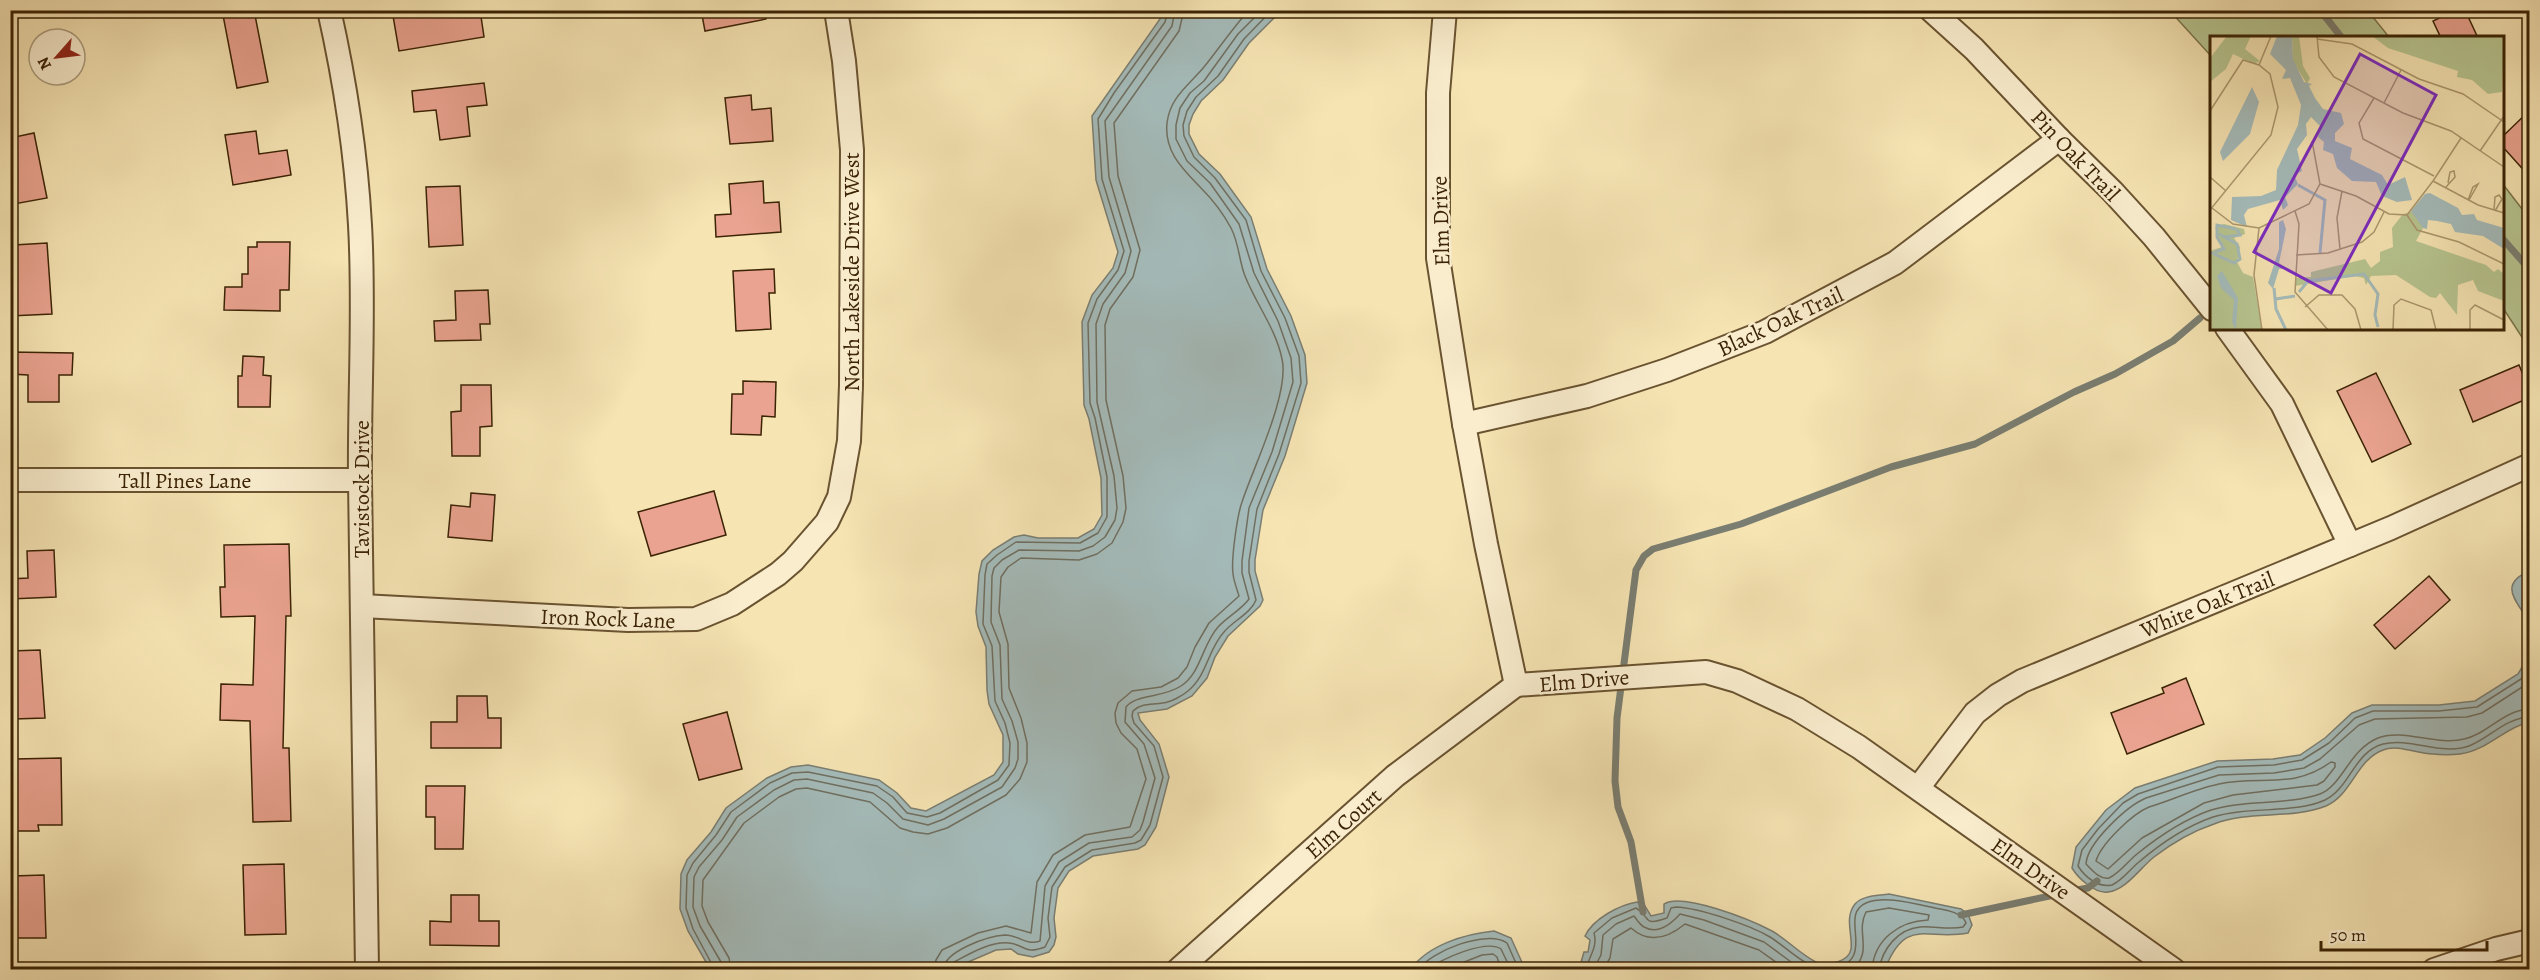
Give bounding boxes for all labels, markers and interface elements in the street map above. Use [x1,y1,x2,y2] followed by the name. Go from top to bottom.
[27,27,87,87] north arrow
[2210,36,2504,330] inset map
[32,53,57,74] text: N
[2024,103,2127,208] street label: Pin Oak Trail
[837,152,867,392] street label: North Lakeside Drive West
[1424,175,1458,267] street label: Elm Drive
[1713,280,1848,364] street label: Black Oak Trail
[347,420,377,558] street label: Tavistock Drive
[119,466,251,496] street label: Tall Pines Lane
[2135,564,2279,646] street label: White Oak Trail
[540,602,676,636] street label: Iron Rock Lane
[1538,662,1630,700] street label: Elm Drive
[1299,782,1388,866] street label: Elm Court
[1985,831,2076,907] street label: Elm Drive
[2321,914,2488,952] scale bar
[2330,923,2366,947] text: 50 m

